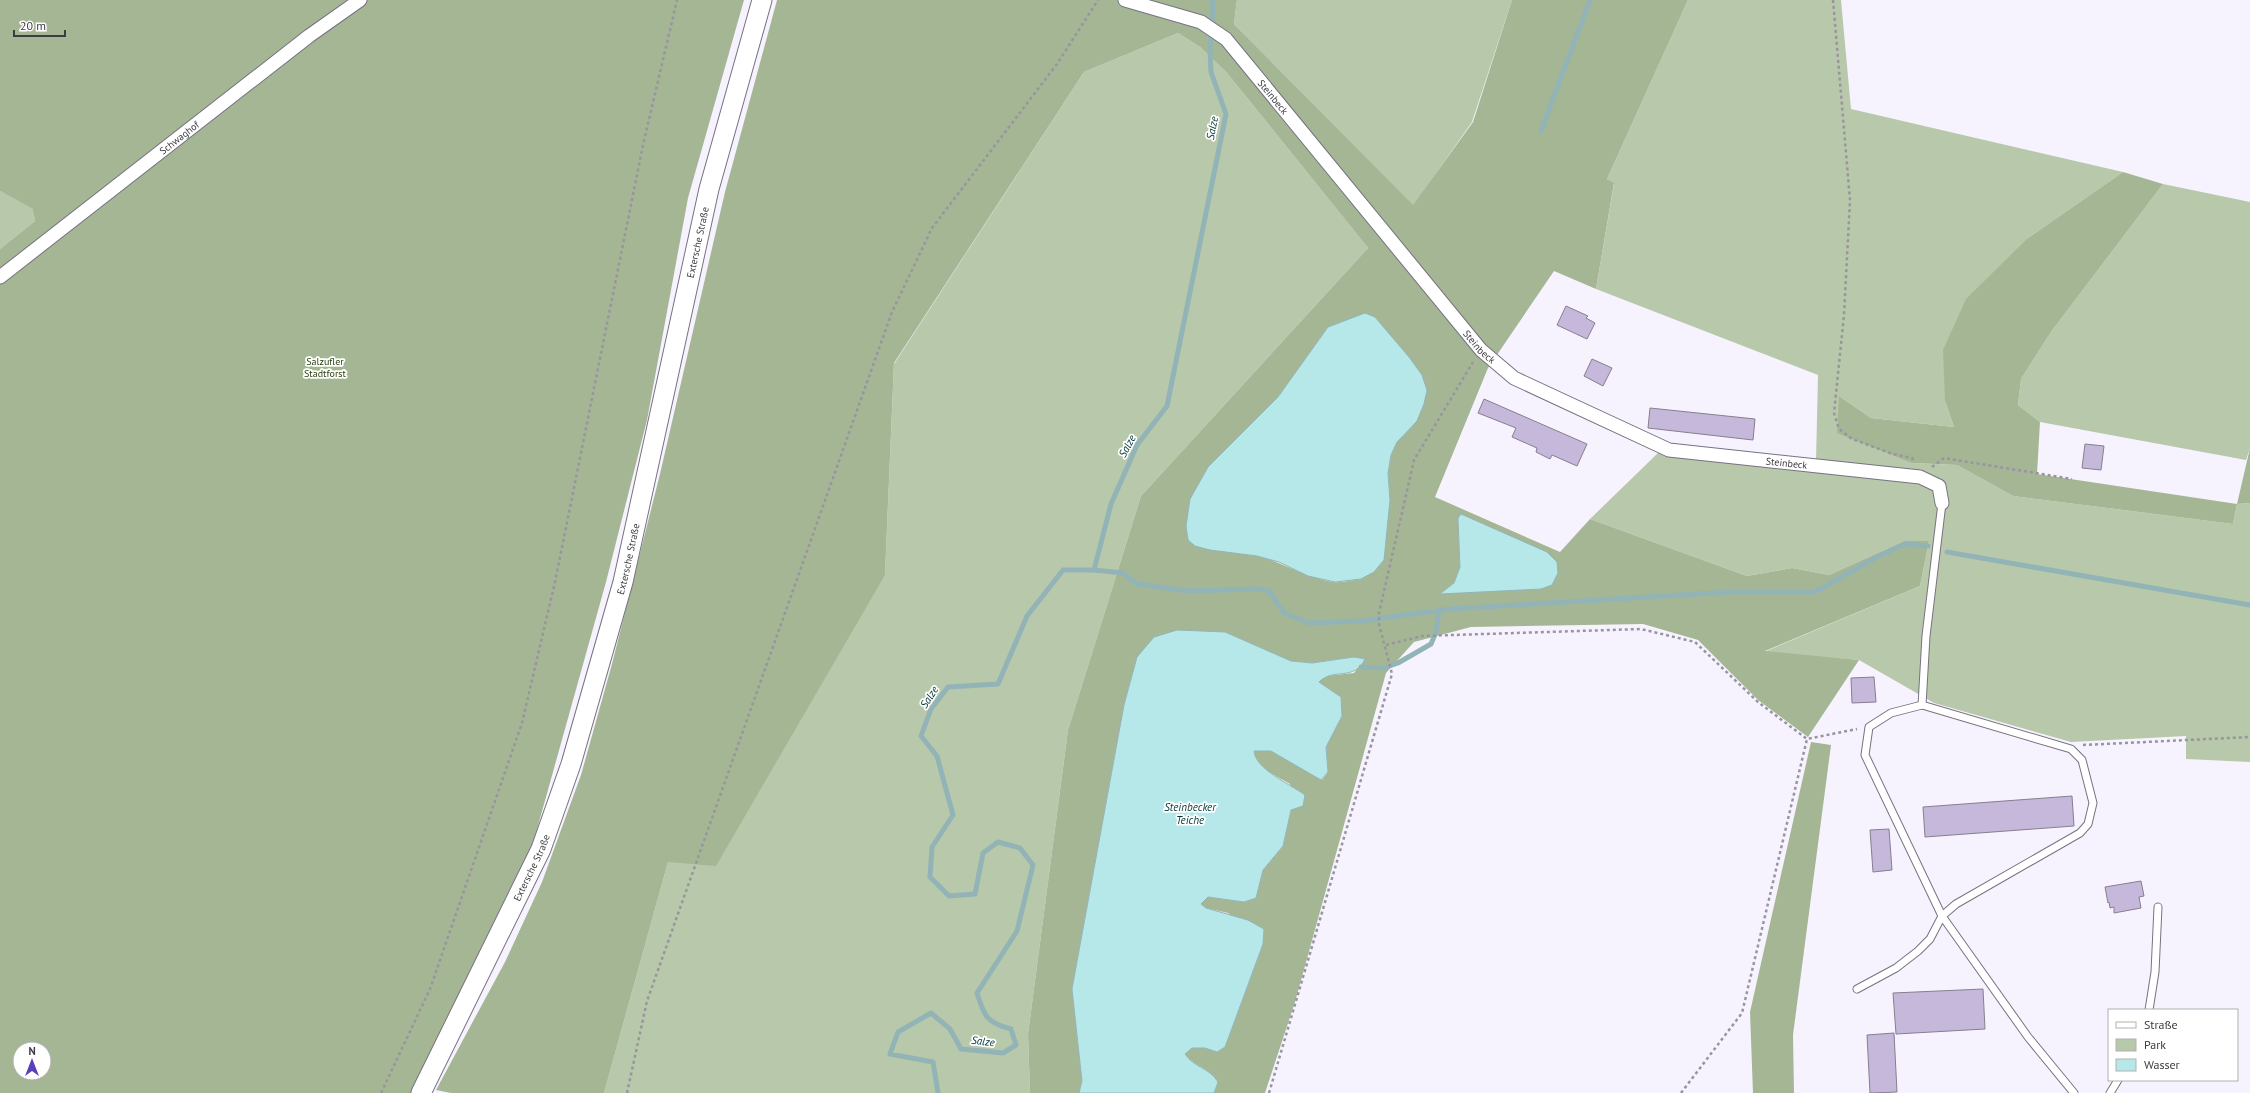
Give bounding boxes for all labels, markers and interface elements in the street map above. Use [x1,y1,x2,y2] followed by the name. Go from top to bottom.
[14,12,65,38] scale bar
[20,18,46,33] text: 20 m
[1255,77,1292,117] street label: Steinbeck
[1203,115,1221,141] water label: Salze
[156,117,202,157] street label: Schwaghof
[683,206,711,279] street label: Extersche Straße
[1461,327,1499,366] street label: Steinbeck
[304,355,347,380] park label: Salzufler Stadtforst
[1115,432,1139,460] water label: Salze
[1765,454,1808,471] street label: Steinbeck
[613,522,642,596] street label: Extersche Straße
[917,683,941,711] water label: Salze
[1164,800,1217,827] water label: Steinbecker Teiche
[510,832,552,903] street label: Extersche Straße
[2108,1009,2238,1081] legend
[2144,1017,2178,1032] text: Straße
[971,1033,995,1049] water label: Salze
[2144,1037,2166,1052] text: Park
[12,1041,52,1081] north arrow
[28,1044,36,1058] text: N
[2144,1057,2180,1072] text: Wasser

